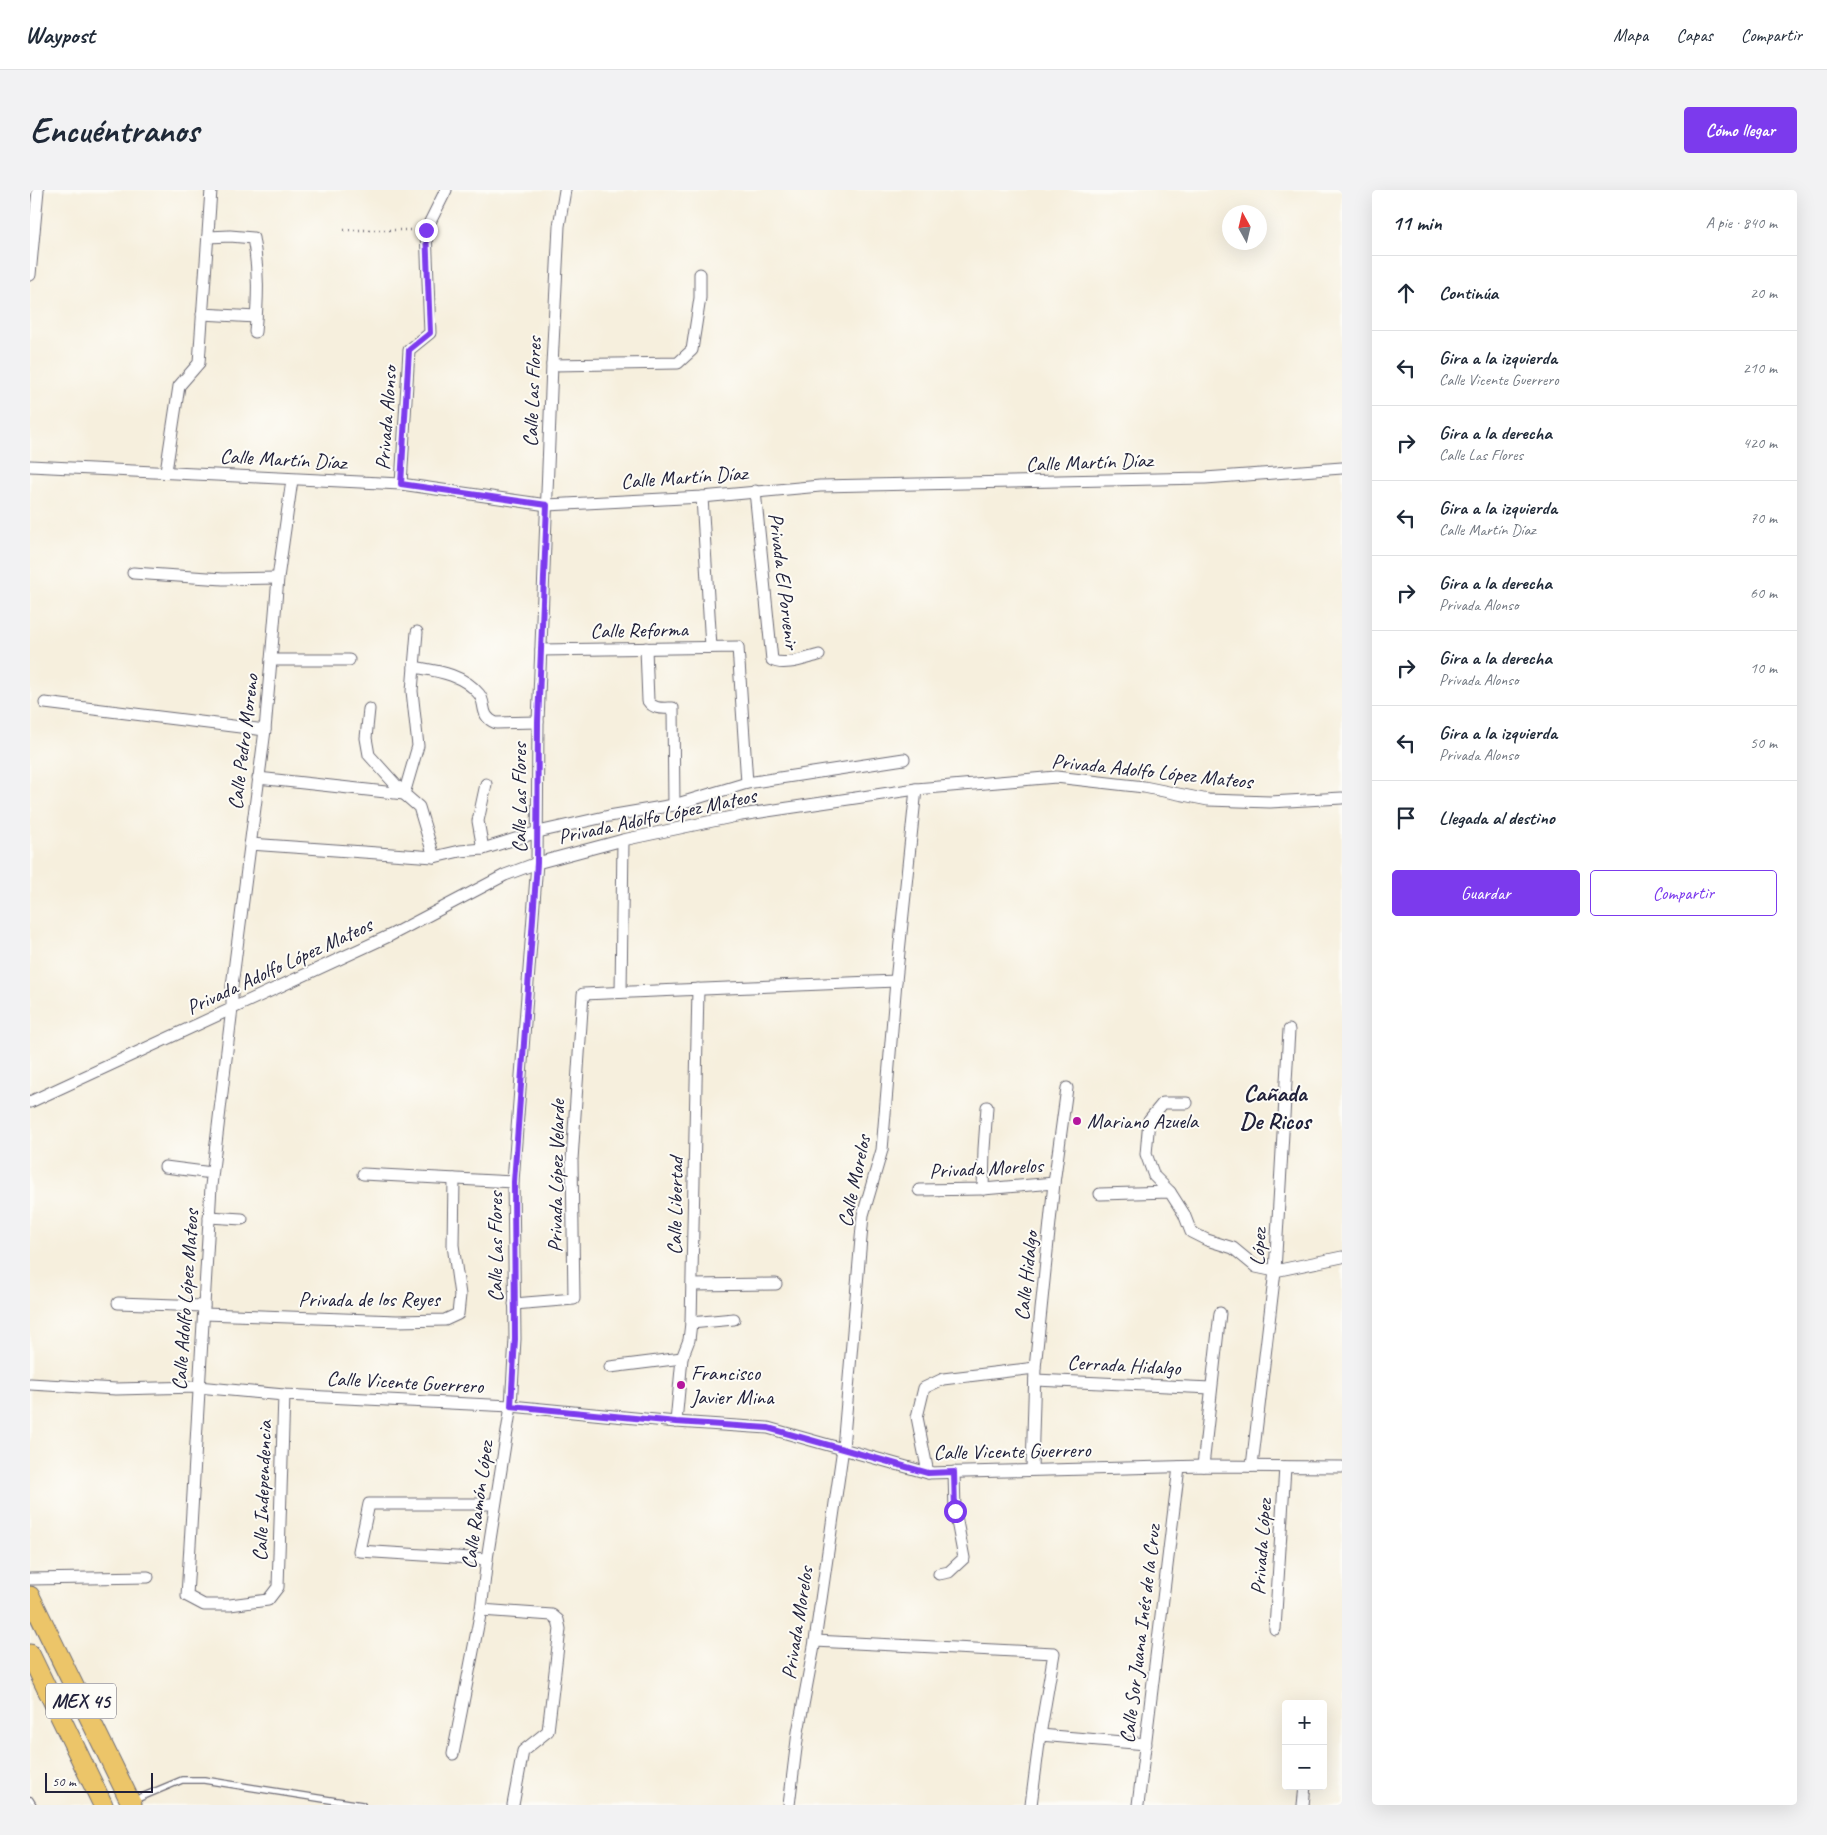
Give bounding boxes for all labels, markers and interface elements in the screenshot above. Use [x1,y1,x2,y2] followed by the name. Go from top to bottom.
[25,20,95,50] text: Waypost
[1613,24,1648,46] text: Mapa
[1676,24,1713,46] text: Capas
[1741,24,1802,46] text: Compartir
[1684,107,1797,153] button: Cómo llegar
[30,108,199,153] text: Encuéntranos
[1222,205,1267,250] north arrow
[1392,210,1442,236] text: 11 min
[1706,213,1777,233] text: A pie · 840 m
[415,219,438,242] route end
[1392,279,1420,307] icon: ahead
[1439,281,1498,305] text: Continúa
[1750,283,1777,303] text: 20 m
[517,335,547,448] street label: Calle Las Flores
[1439,346,1557,370] text: Gira a la izquierda
[1392,354,1420,382] icon: left
[1743,358,1777,378] text: 210 m
[369,363,403,471] street label: Privada Alonso
[1439,370,1559,390] text: Calle Vicente Guerrero
[1439,421,1552,445] text: Gira a la derecha
[1392,429,1420,457] icon: right
[1743,433,1777,453] text: 420 m
[219,443,349,475] street label: Calle Martín Díaz
[1439,445,1523,465] text: Calle Las Flores
[1025,447,1155,477] street label: Calle Martín Díaz
[620,459,750,494] street label: Calle Martín Díaz
[1439,496,1557,520] text: Gira a la izquierda
[1392,504,1420,532] icon: left
[1750,508,1777,528] text: 70 m
[763,511,805,652] street label: Privada El Porvenir
[1439,520,1536,540] text: Calle Martín Díaz
[1439,571,1552,595] text: Gira a la derecha
[1392,579,1420,607] icon: right
[1750,583,1777,603] text: 60 m
[1439,595,1518,615] text: Privada Alonso
[590,616,690,644] street label: Calle Reforma
[1439,646,1552,670] text: Gira a la derecha
[1392,654,1420,682] icon: right
[1750,658,1777,678] text: 10 m
[1439,670,1518,690] text: Privada Alonso
[222,671,264,811] street label: Calle Pedro Moreno
[1439,721,1557,745] text: Gira a la izquierda
[1392,729,1420,757] icon: left
[1750,733,1777,753] text: 50 m
[506,741,532,853] street label: Calle Las Flores
[1439,745,1518,765] text: Privada Alonso
[1050,748,1255,795] street label: Privada Adolfo López Mateos
[556,782,760,850] street label: Privada Adolfo López Mateos
[1392,804,1420,832] icon: arrive
[1439,806,1555,830] text: Llegada al destino
[1392,870,1580,916] button: Guardar
[1590,870,1777,916] button: Compartir
[182,911,378,1020] street label: Privada Adolfo López Mateos
[1240,1078,1313,1136] district label: Cañada De Ricos
[542,1097,570,1253] street label: Privada López Velarde
[1087,1108,1200,1134] place label: Mariano Azuela
[1071,1115,1083,1127] marker: Mariano Azuela
[832,1131,877,1229] street label: Calle Morelos
[929,1152,1045,1184] street label: Privada Morelos
[661,1154,689,1255] street label: Calle Libertad
[482,1190,508,1302] street label: Calle Las Flores
[166,1207,204,1391] street label: Calle Adolfo López Mateos
[1244,1225,1272,1267] street label: López
[1008,1227,1044,1322] street label: Calle Hidalgo
[298,1286,441,1312] street label: Privada de los Reyes
[1067,1349,1183,1381] street label: Cerrada Hidalgo
[690,1360,775,1410] place label: Francisco Javier Mina
[326,1365,486,1399] street label: Calle Vicente Guerrero
[675,1379,687,1391] marker: Francisco Javier Mina
[247,1418,278,1562] street label: Calle Independencia
[455,1437,499,1570] street label: Calle Ramón López
[933,1437,1092,1465] street label: Calle Vicente Guerrero
[1245,1496,1277,1596] street label: Privada López
[944,1500,967,1523] route start
[1114,1521,1167,1745] street label: Calle Sor Juana Inés de la Cruz
[775,1563,819,1681] street label: Privada Morelos
[46,1684,116,1718] road number: MEX 45
[1282,1700,1327,1790] map controls
[1282,1700,1327,1745] button: +
[1282,1745,1327,1790] button: −
[45,1770,152,1793] scale bar
[52,1773,76,1790] text: 50 m

